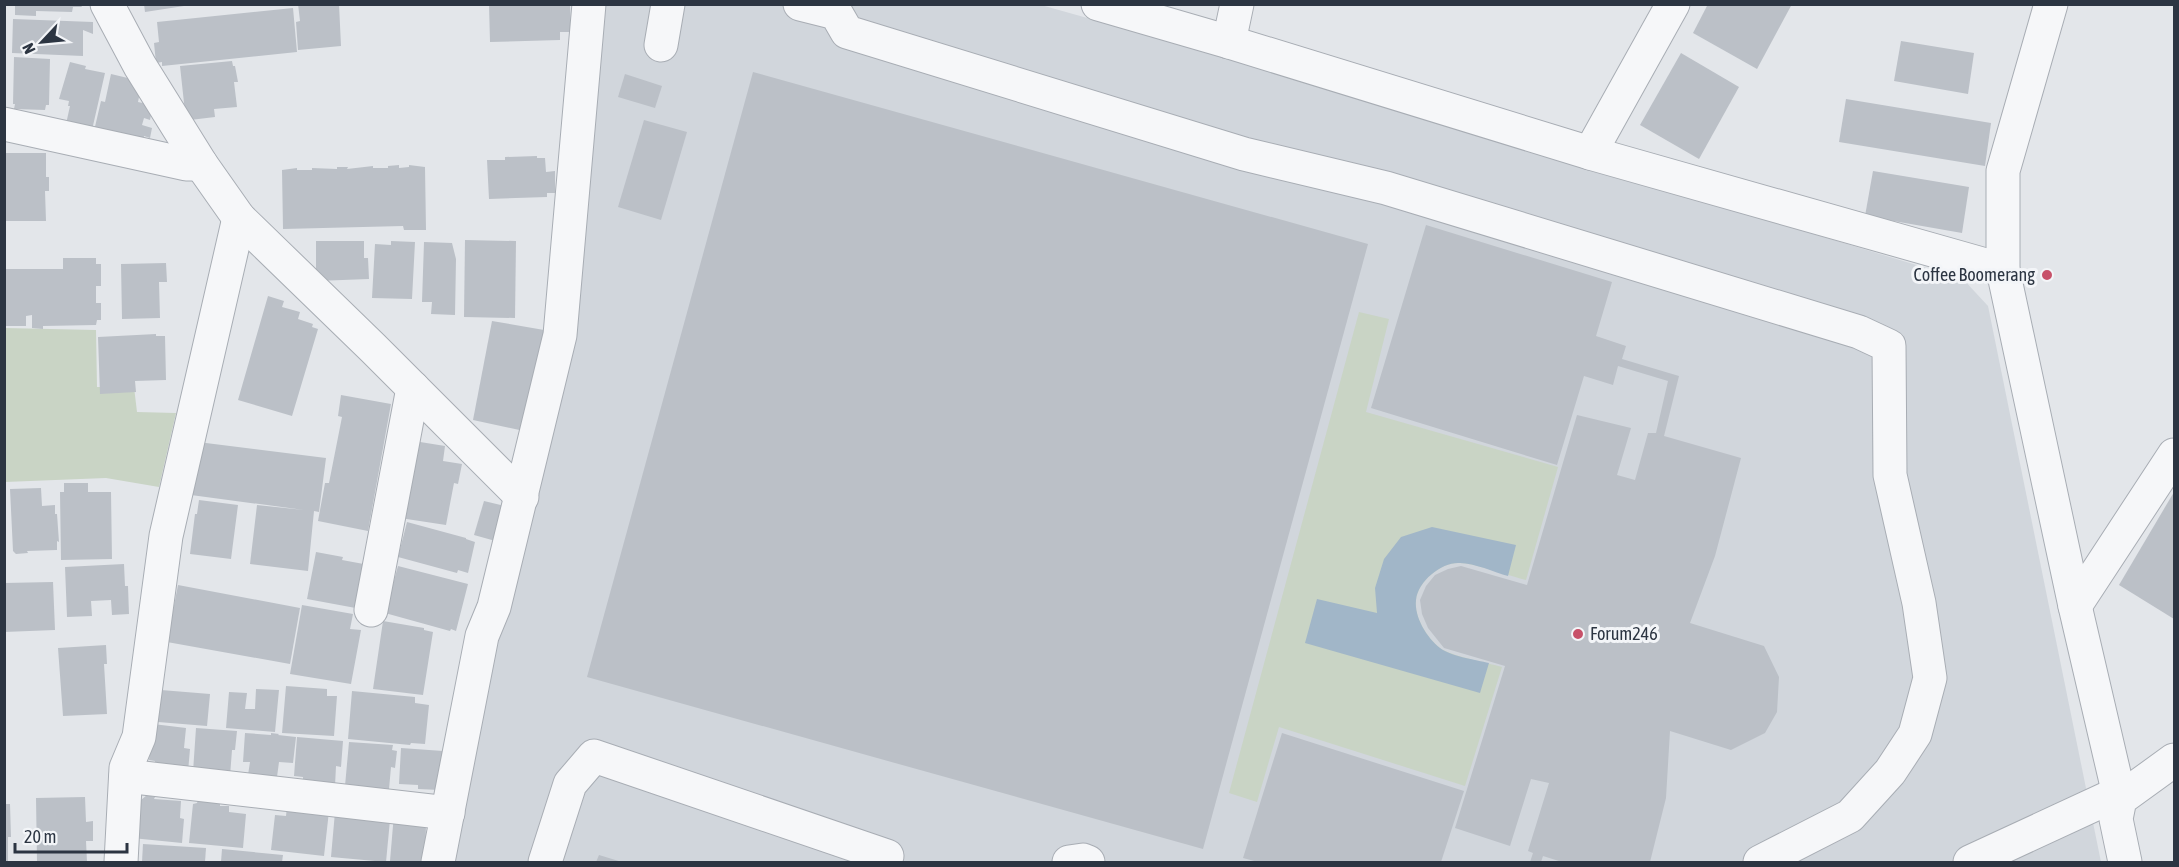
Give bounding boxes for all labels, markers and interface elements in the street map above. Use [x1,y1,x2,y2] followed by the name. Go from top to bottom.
[12,12,72,72] north arrow
[18,40,39,57] text: N
[1914,264,2035,285] place label: Coffee Boomerang
[2040,268,2054,282] marker: Coffee Boomerang
[1590,623,1658,644] place label: Forum246
[1571,627,1585,641] marker: Forum246
[15,816,128,854] scale bar
[24,826,56,847] text: 20 m

